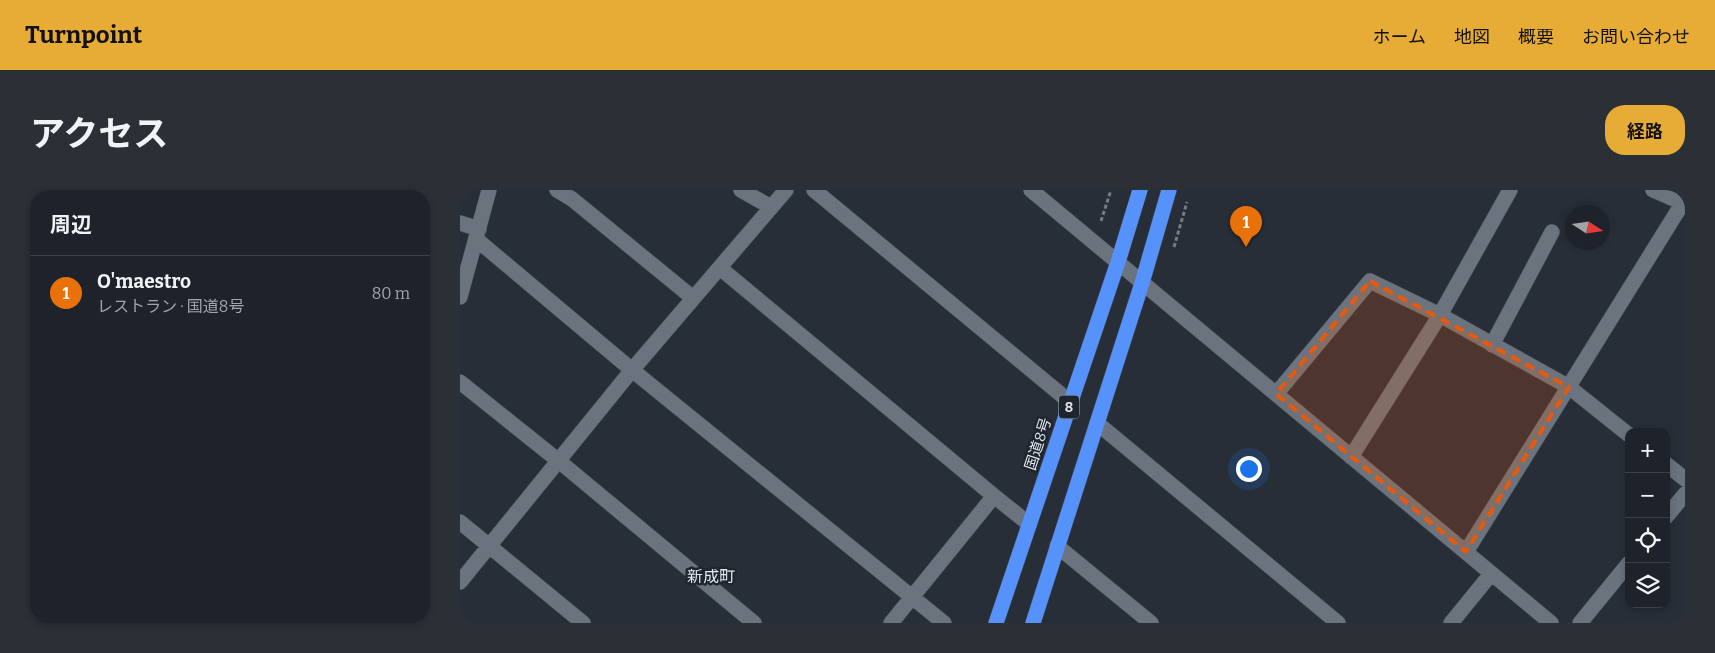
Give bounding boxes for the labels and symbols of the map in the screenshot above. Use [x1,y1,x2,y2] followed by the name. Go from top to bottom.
[1565,205,1610,250] north arrow
[1230,206,1262,247] pin: 1
[1059,396,1079,418] road number: 8
[1021,416,1055,472] street label: 国道8号
[1236,456,1262,482] your location
[687,567,735,586] district label: 新成町

